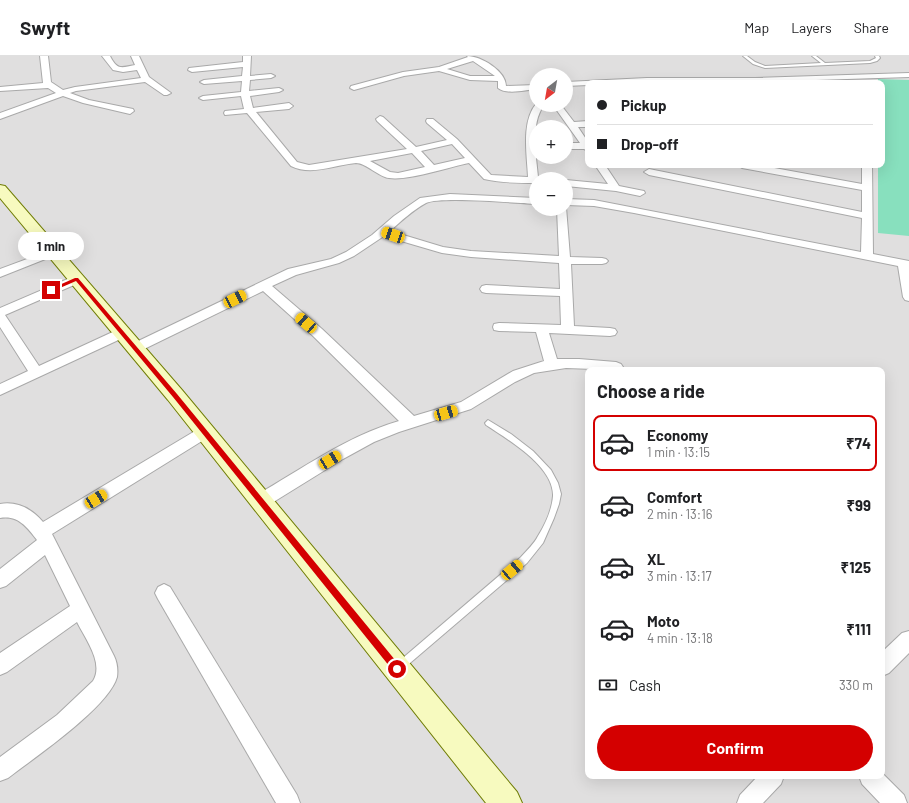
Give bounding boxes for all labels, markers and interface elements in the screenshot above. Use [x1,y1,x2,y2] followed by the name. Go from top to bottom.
[20,16,70,39] text: Swyft
[744,19,769,36] text: Map
[791,19,832,36] text: Layers
[854,19,889,36] text: Share
[529,68,573,112] north arrow
[529,68,573,216] map controls
[621,96,667,114] text: Pickup
[529,120,573,164] button: +
[621,135,679,153] text: Drop-off
[529,172,573,216] button: −
[380,225,406,245] car
[18,232,84,260] callout: 1 min
[37,238,65,254] text: 1 min
[42,281,60,299] route end
[222,288,248,310] car
[293,311,319,335] car
[597,380,705,402] text: Choose a ride
[433,404,459,422] car
[599,425,635,461] icon: car
[647,426,708,444] text: Economy
[846,434,871,452] text: ₹74
[647,444,710,460] text: 1 min · 13:15
[317,449,343,471] car
[599,487,635,523] icon: car
[83,488,109,510] car
[647,488,702,506] text: Comfort
[846,496,871,514] text: ₹99
[647,506,712,522] text: 2 min · 13:16
[599,549,635,585] icon: car
[647,550,665,568] text: XL
[499,558,525,582] car
[841,558,871,576] text: ₹125
[647,568,712,584] text: 3 min · 13:17
[599,611,635,647] icon: car
[647,612,680,630] text: Moto
[846,620,871,638] text: ₹111
[647,630,713,646] text: 4 min · 13:18
[388,660,406,678] route start
[597,674,619,696] icon: cash
[629,676,661,694] text: Cash
[839,677,873,693] text: 330 m
[597,725,873,771] button: Confirm

